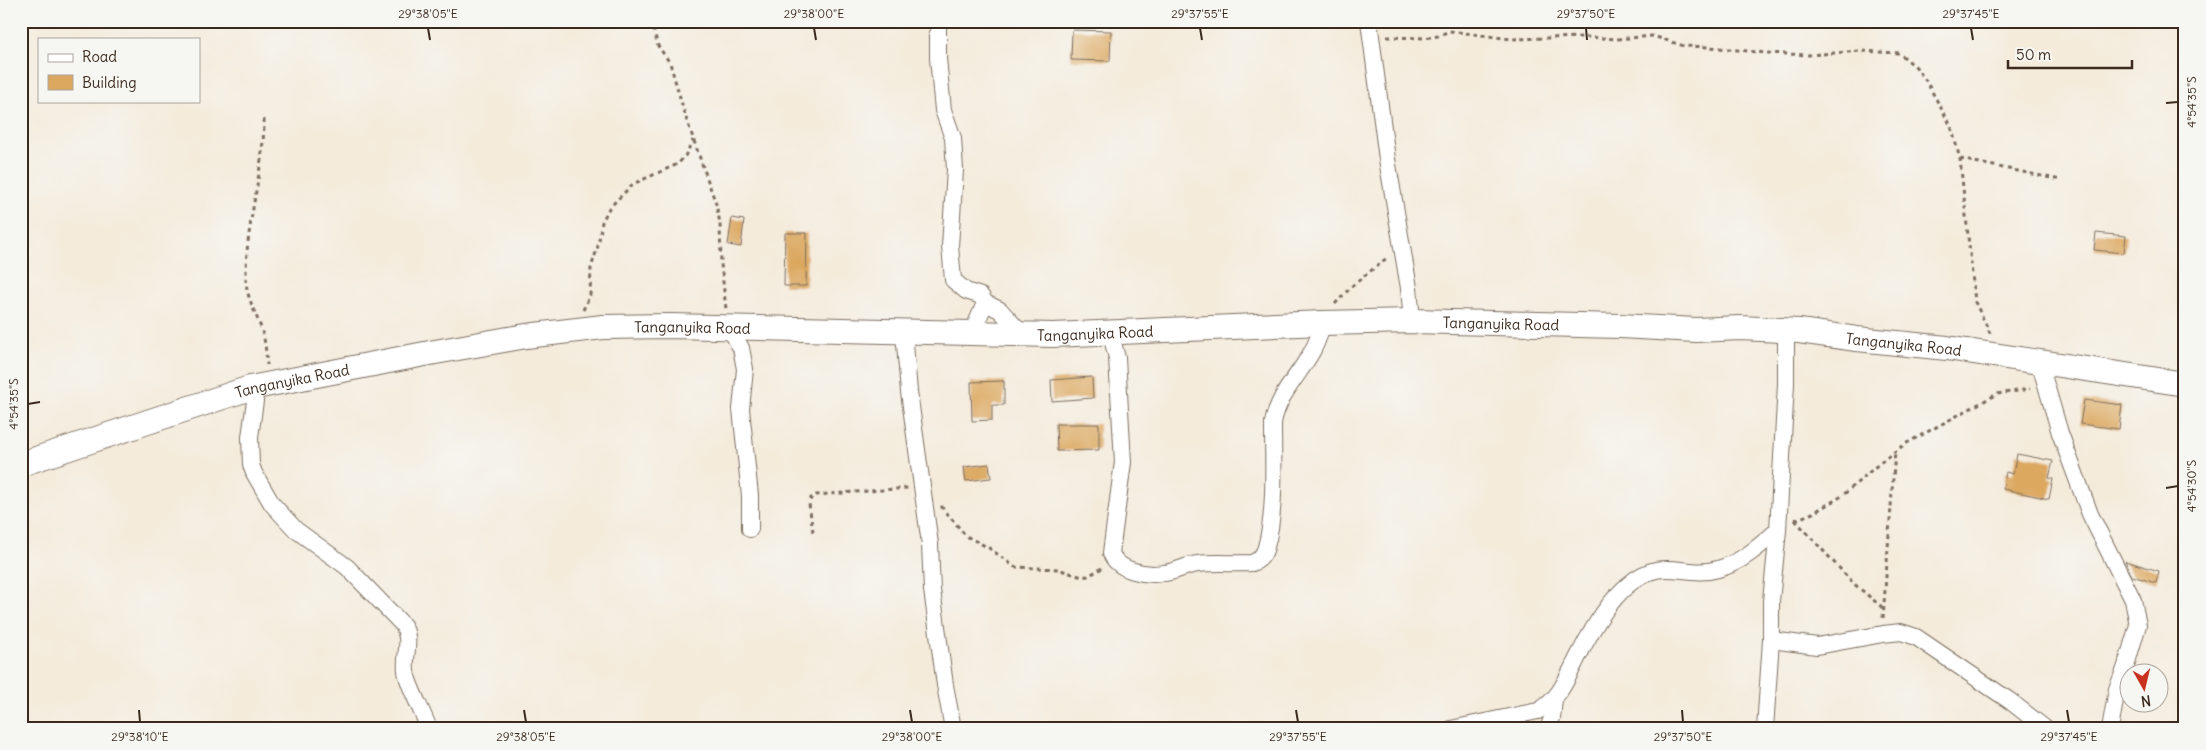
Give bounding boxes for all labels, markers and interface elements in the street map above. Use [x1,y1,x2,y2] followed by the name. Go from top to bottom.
[398,6,458,21] text: 29°38'05"E
[784,6,844,21] text: 29°38'00"E
[1171,6,1229,21] text: 29°37'55"E
[1557,6,1615,21] text: 29°37'50"E
[1942,6,2000,21] text: 29°37'45"E
[38,38,200,102] legend
[2008,38,2132,70] scale bar
[2016,45,2051,64] text: 50 m
[82,47,117,66] text: Road
[82,73,137,92] text: Building
[2184,76,2199,128] text: 4°54'35"S
[1442,312,1560,334] street label: Tanganyika Road
[634,316,751,337] street label: Tanganyika Road
[1037,321,1154,345] street label: Tanganyika Road
[1845,328,1963,360] street label: Tanganyika Road
[232,359,351,402] street label: Tanganyika Road
[6,378,21,430] text: 4°54'35"S
[2184,459,2199,512] text: 4°54'30"S
[2118,662,2168,712] north arrow
[2140,691,2152,710] text: N
[111,729,169,744] text: 29°38'10"E
[496,729,556,744] text: 29°38'05"E
[882,729,942,744] text: 29°38'00"E
[1269,729,1327,744] text: 29°37'55"E
[1654,729,1712,744] text: 29°37'50"E
[2040,729,2098,744] text: 29°37'45"E

